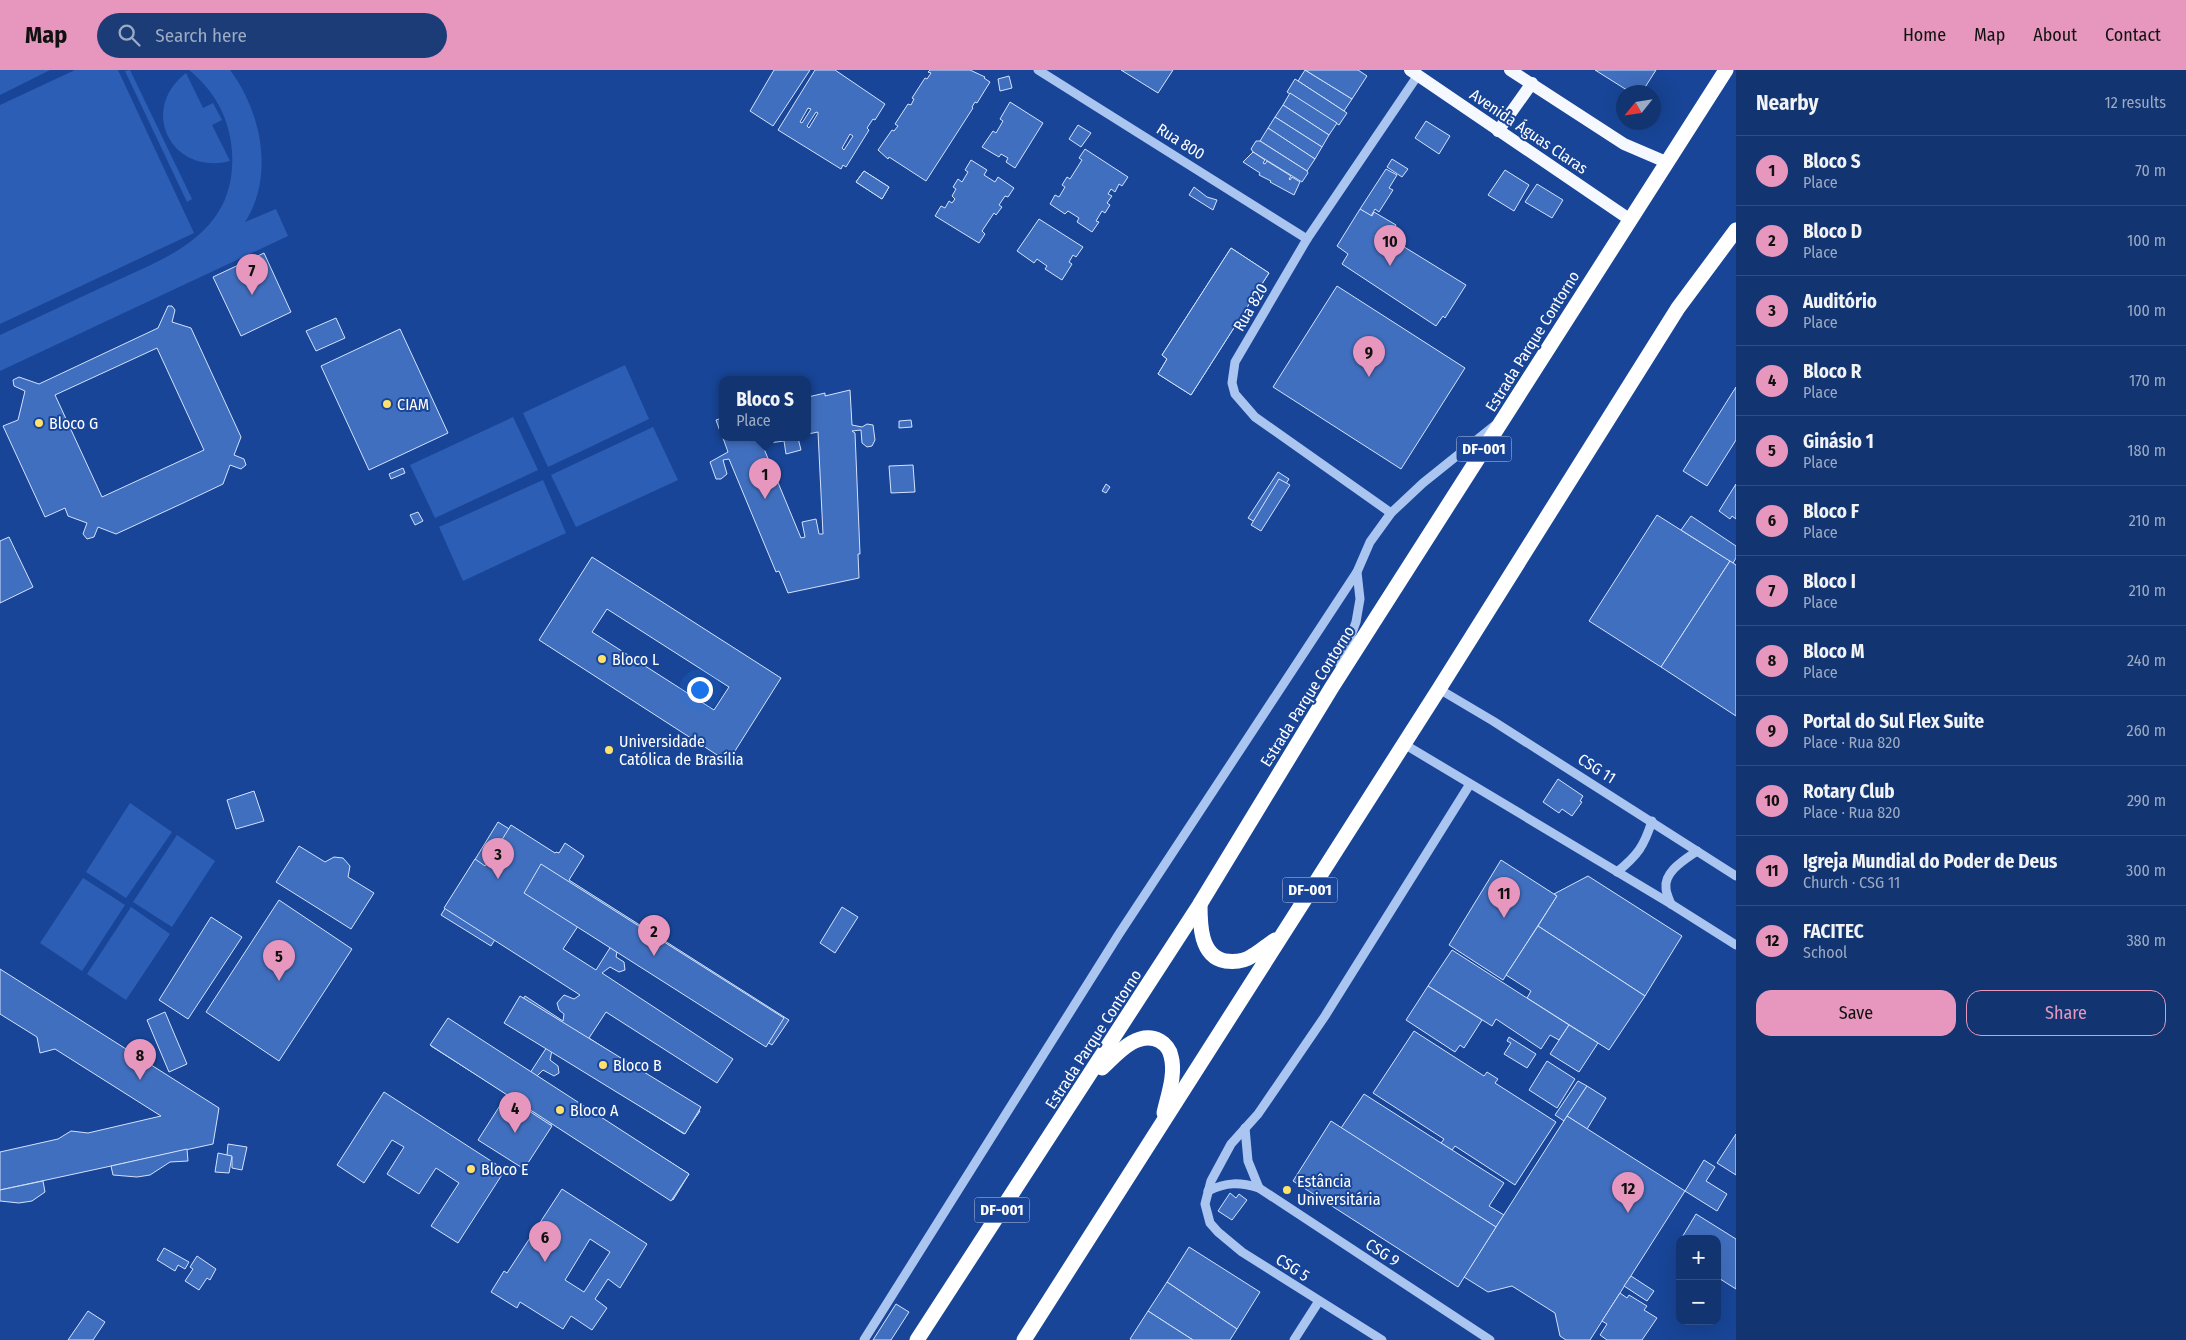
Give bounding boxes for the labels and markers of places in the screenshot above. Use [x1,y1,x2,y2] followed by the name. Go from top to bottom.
[1374,225,1406,266] pin: 10
[236,254,268,295] pin: 7
[1353,336,1385,377] pin: 9
[397,395,429,414] place label: CIAM
[381,398,393,410] marker: CIAM
[49,414,98,433] place label: Bloco G
[33,417,45,429] marker: Bloco G
[749,458,781,499] pin: 1
[612,650,659,669] place label: Bloco L
[596,653,608,665] marker: Bloco L
[619,732,744,769] place label: Universidade Católica de Brasília
[603,744,615,756] marker: Universidade Católica de Brasília
[482,838,514,879] pin: 3
[1488,877,1520,918] pin: 11
[638,915,670,956] pin: 2
[263,940,295,981] pin: 5
[124,1039,156,1080] pin: 8
[613,1056,662,1075] place label: Bloco B
[597,1059,609,1071] marker: Bloco B
[499,1092,531,1133] pin: 4
[570,1101,619,1120] place label: Bloco A
[554,1104,566,1116] marker: Bloco A
[481,1160,529,1179] place label: Bloco E
[465,1163,477,1175] marker: Bloco E
[1297,1172,1381,1209] place label: Estância Universitária
[1612,1172,1644,1213] pin: 12
[1281,1184,1293,1196] marker: Estância Universitária
[529,1221,561,1262] pin: 6

